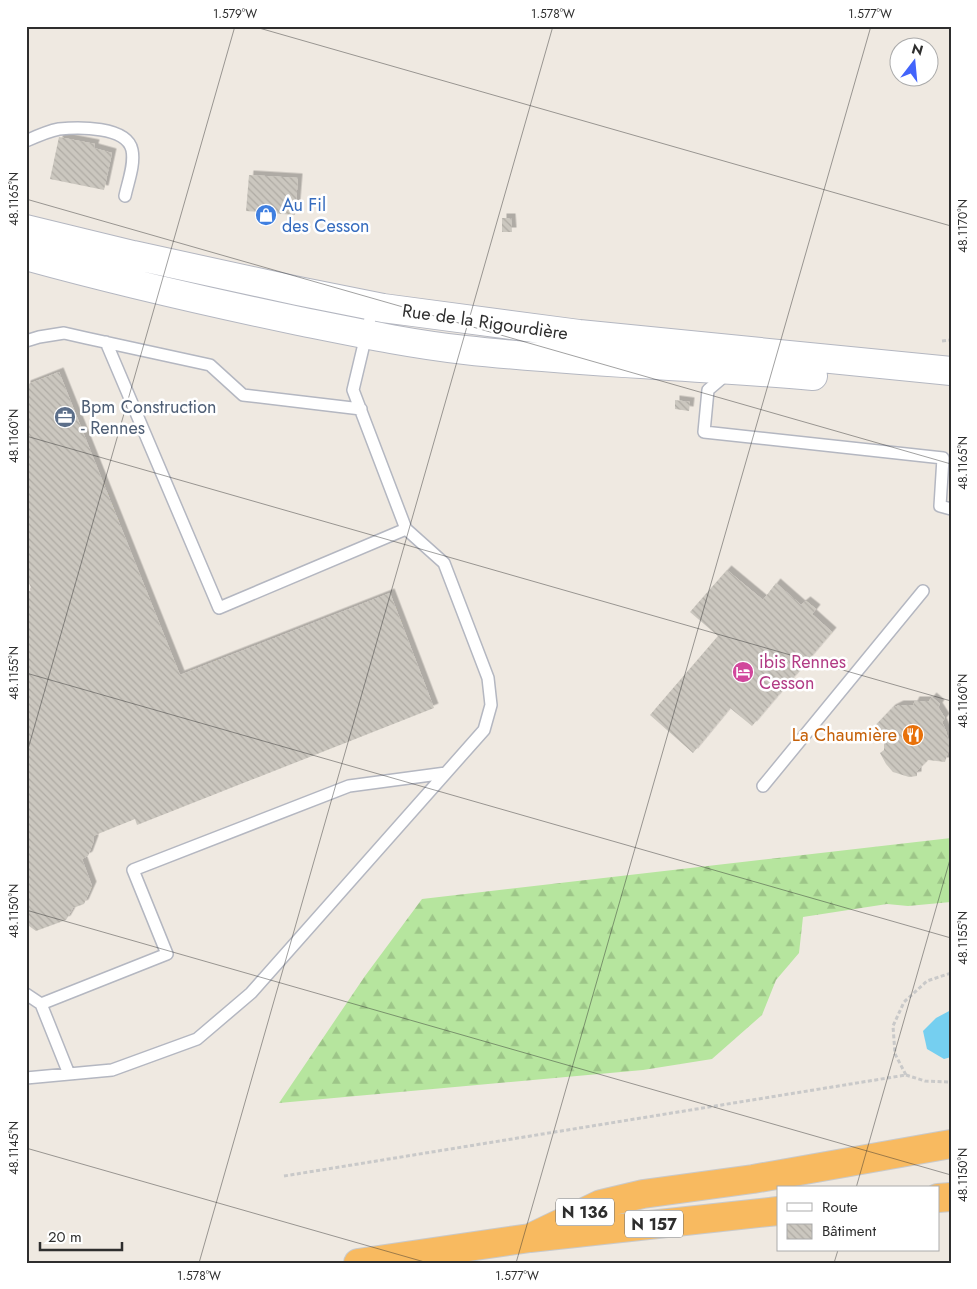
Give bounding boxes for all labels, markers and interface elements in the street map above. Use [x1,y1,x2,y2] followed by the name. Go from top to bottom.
[213,5,257,23] text: 1.579°W
[531,5,575,23] text: 1.578°W
[848,5,892,23] text: 1.577°W
[890,38,940,88] north arrow
[909,38,926,61] text: N
[5,172,23,226] text: 48.1165°N
[282,192,370,239] place label: Au Fil des Cesson
[954,199,972,253] text: 48.1170°N
[254,203,278,227] shop icon: Au Fil des Cesson
[400,297,570,347] street label: Rue de la Rigourdière
[81,394,216,441] place label: Bpm Construction - Rennes
[53,405,77,429] office icon: Bpm Construction - Rennes
[5,409,23,463] text: 48.1160°N
[954,436,972,490] text: 48.1165°N
[5,646,23,700] text: 48.1155°N
[759,649,846,696] place label: ibis Rennes Cesson
[731,660,755,684] hotel icon: ibis Rennes Cesson
[954,674,972,728] text: 48.1160°N
[792,722,897,748] place label: La Chaumière
[901,723,925,747] restaurant icon: La Chaumière
[5,884,23,938] text: 48.1150°N
[954,911,972,965] text: 48.1155°N
[5,1121,23,1175] text: 48.1145°N
[954,1148,972,1202] text: 48.1150°N
[777,1186,940,1252] legend
[822,1196,858,1218] text: Route
[556,1198,614,1226] road number: N 136
[625,1210,683,1238] road number: N 157
[40,1219,122,1251] scale bar
[822,1220,876,1242] text: Bâtiment
[48,1226,82,1248] text: 20 m
[177,1267,221,1285] text: 1.578°W
[495,1267,539,1285] text: 1.577°W

